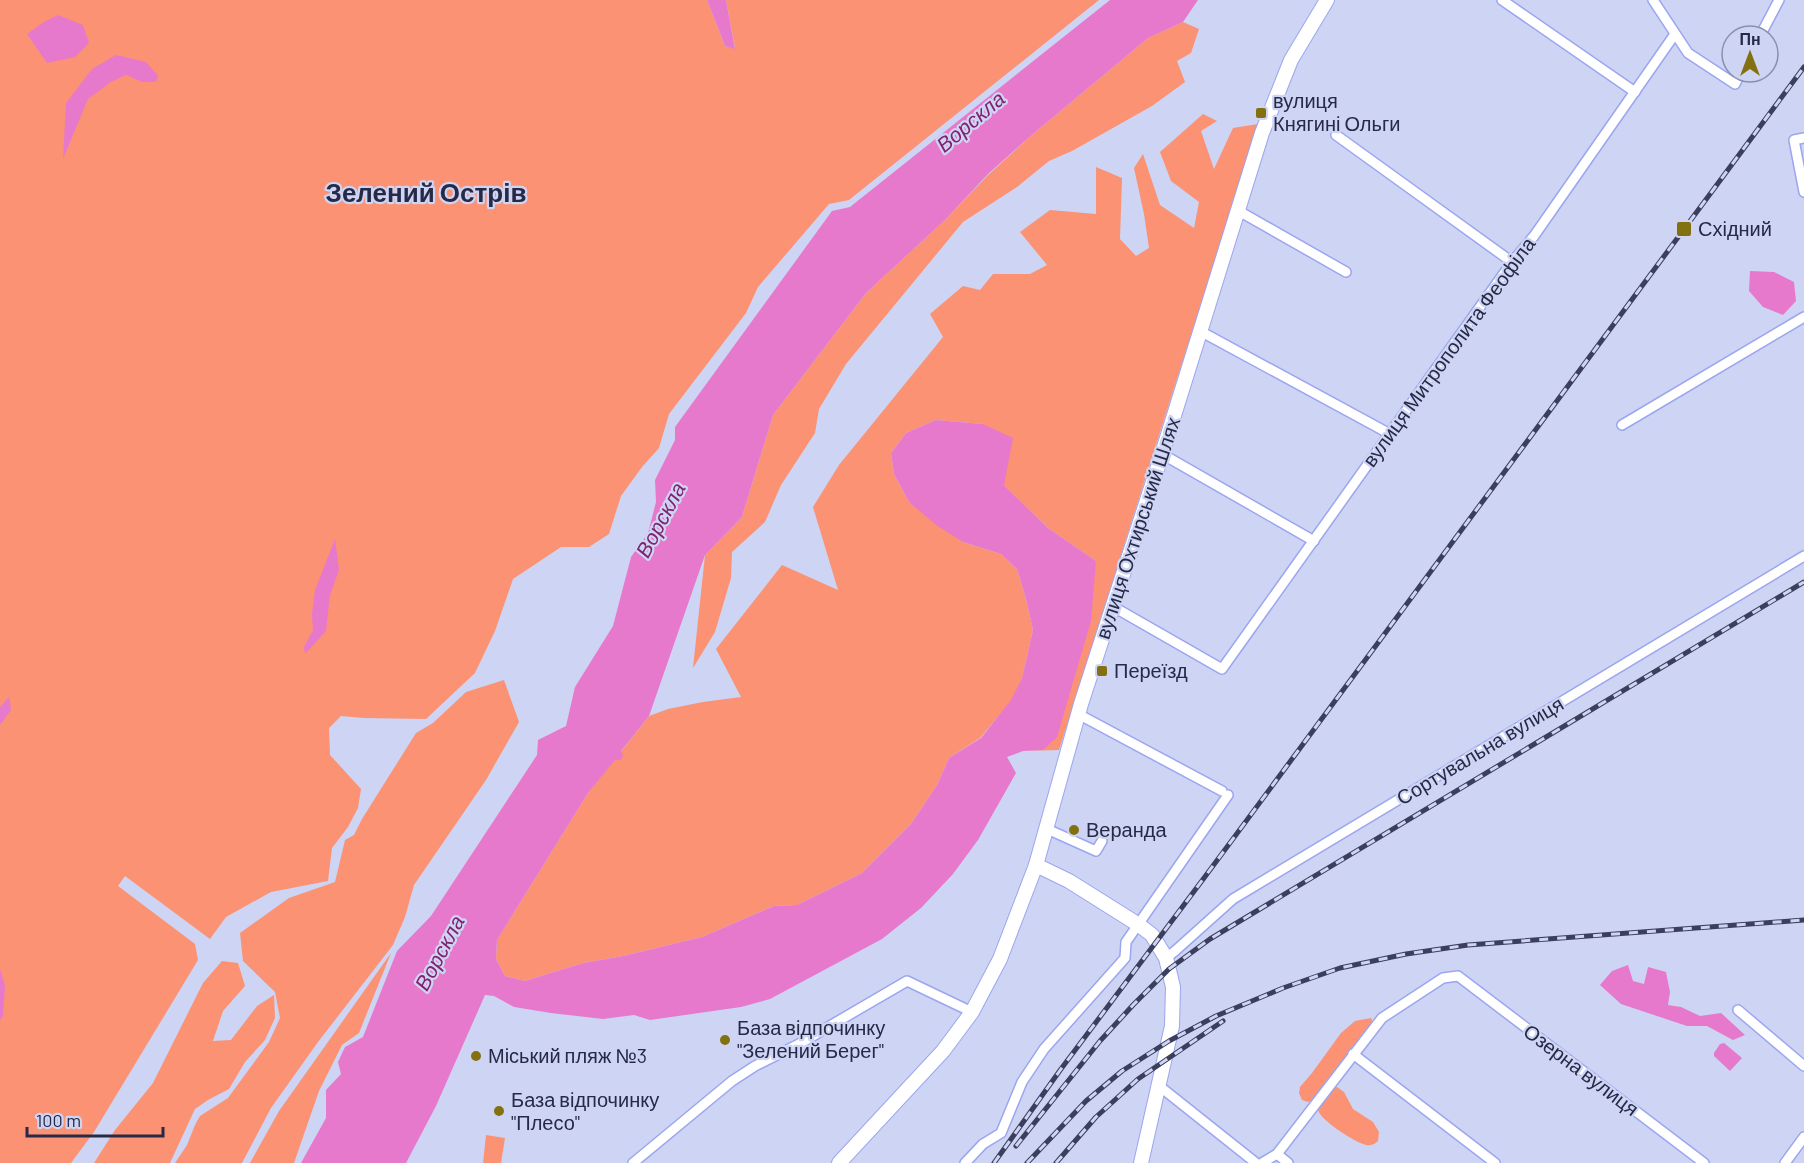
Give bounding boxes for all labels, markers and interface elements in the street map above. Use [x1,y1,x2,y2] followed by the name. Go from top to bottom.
[1720,24,1780,84] north arrow
[1739,29,1761,48] text: Пн
[931,85,1009,157] water label: Ворскла
[1273,88,1400,135] place label: вулиця Княгині Ольги
[1254,106,1268,120] marker: вулиця Княгині Ольги
[326,176,526,207] district label: Зелений Острів
[1698,216,1772,240] place label: Східний
[1675,220,1693,238] marker: Східний
[1357,231,1540,471] street label: вулиця Митрополита Феофіла
[1090,414,1184,642] street label: вулиця Охтирський Шлях
[630,478,690,561] water label: Ворскла
[1114,658,1188,682] place label: Переїзд
[1095,664,1109,678] marker: Переїзд
[1392,691,1567,809] street label: Сортувальна вулиця
[1086,817,1167,841] place label: Веранда
[1067,823,1081,837] marker: Веранда
[409,911,469,994] water label: Ворскла
[737,1015,885,1062] place label: База відпочинку "Зелений Берег"
[1519,1018,1644,1120] street label: Озерна вулиця
[718,1033,732,1047] marker: База відпочинку "Зелений Берег"
[488,1043,647,1067] place label: Міський пляж №3
[469,1049,483,1063] marker: Міський пляж №3
[511,1087,659,1134] place label: База відпочинку "Плесо"
[27,1100,164,1138] scale bar
[492,1104,506,1118] marker: База відпочинку "Плесо"
[36,1109,81,1131] text: 100 m

